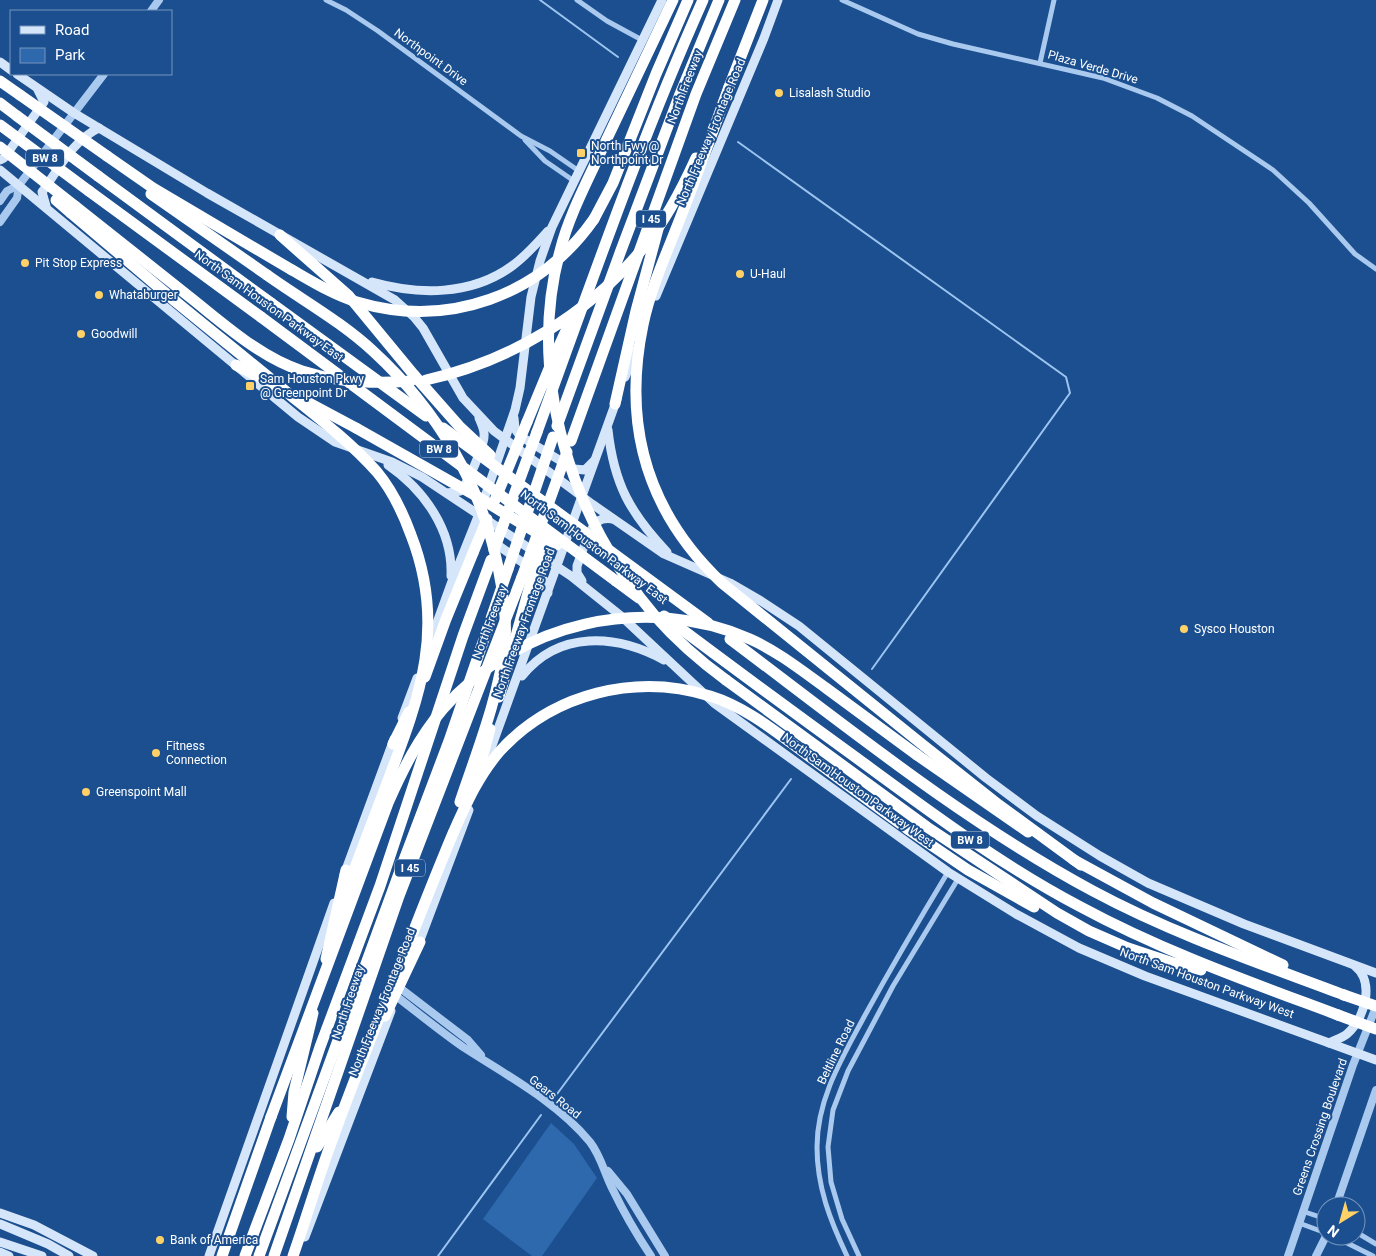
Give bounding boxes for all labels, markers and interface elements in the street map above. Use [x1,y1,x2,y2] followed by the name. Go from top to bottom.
[10,10,172,75] legend
[55,21,89,39] text: Road
[392,26,470,88] street label: Northpoint Drive
[55,46,86,64] text: Park
[1046,47,1140,87] street label: Plaza Verde Drive
[665,48,706,126] street label: North Freeway
[674,56,748,208] street label: North Freeway Frontage Road
[789,86,871,100] place label: Lisalash Studio
[773,87,785,99] marker: Lisalash Studio
[591,139,663,167] place label: North Fwy @ Northpoint Dr
[575,147,587,159] marker: North Fwy @ Northpoint Dr
[26,150,64,167] road number: BW 8
[636,210,666,228] road number: I 45
[192,247,346,365] street label: North Sam Houston Parkway East
[35,256,122,270] place label: Pit Stop Express
[19,257,31,269] marker: Pit Stop Express
[750,267,786,281] place label: U-Haul
[734,268,746,280] marker: U-Haul
[109,288,178,302] place label: Whataburger
[93,289,105,301] marker: Whataburger
[91,327,137,341] place label: Goodwill
[75,328,87,340] marker: Goodwill
[260,372,364,400] place label: Sam Houston Pkwy @ Greenpoint Dr
[244,380,256,392] marker: Sam Houston Pkwy @ Greenpoint Dr
[420,440,458,458] road number: BW 8
[518,487,670,607] street label: North Sam Houston Parkway East
[490,546,558,700] street label: North Freeway Frontage Road
[470,583,511,661] street label: North Freeway
[1194,622,1275,636] place label: Sysco Houston
[1178,623,1190,635] marker: Sysco Houston
[779,730,937,850] street label: North Sam Houston Parkway West
[166,739,227,767] place label: Fitness Connection
[150,747,162,759] marker: Fitness Connection
[96,785,187,799] place label: Greenspoint Mall
[80,786,92,798] marker: Greenspoint Mall
[951,832,989,848] road number: BW 8
[395,860,425,876] road number: I 45
[346,926,418,1078] street label: North Freeway Frontage Road
[1118,945,1296,1021] street label: North Sam Houston Parkway West
[329,963,367,1041] street label: North Freeway
[814,1017,858,1087] street label: Beltline Road
[1290,1057,1350,1197] street label: Greens Crossing Boulevard
[526,1072,584,1122] street label: Gears Road
[1316,1196,1366,1246] north arrow
[1324,1222,1342,1241] text: N
[170,1233,258,1247] place label: Bank of America
[154,1234,166,1246] marker: Bank of America

